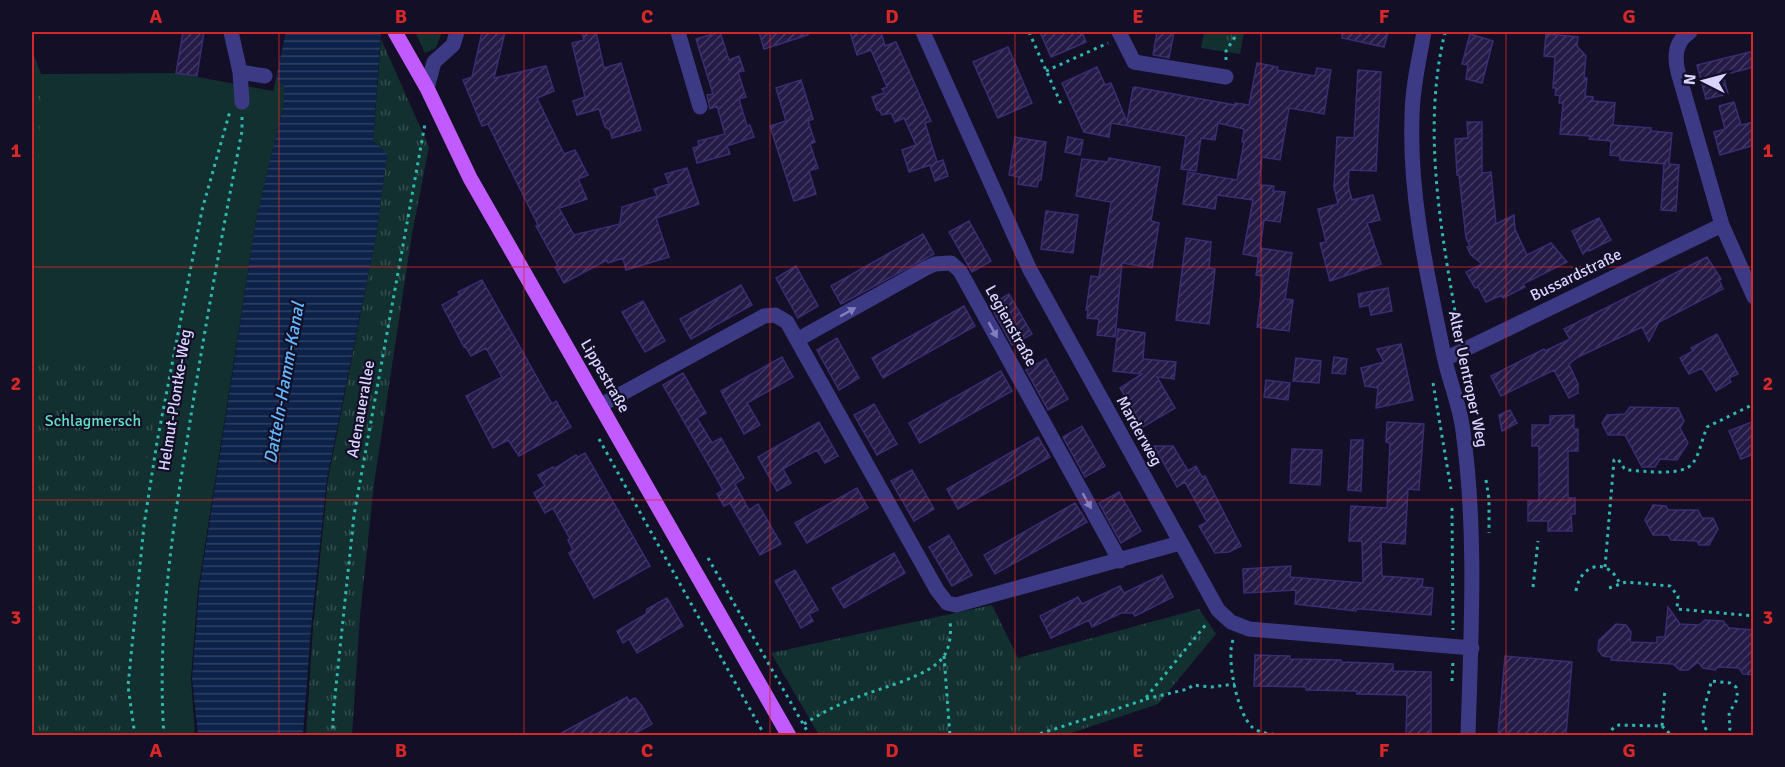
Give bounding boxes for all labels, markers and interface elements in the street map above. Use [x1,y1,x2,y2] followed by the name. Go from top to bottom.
[150,4,163,29] text: A
[395,4,407,29] text: B
[641,4,653,29] text: C
[885,4,899,29] text: D
[1132,4,1144,29] text: E
[1379,4,1390,29] text: F
[1622,4,1636,29] text: G
[1674,51,1734,111] north arrow
[1680,73,1701,86] text: N
[11,138,22,163] text: 1
[1763,138,1774,163] text: 1
[1527,244,1625,306] street label: Bussardstraße
[980,282,1042,370] street label: Legienstraße
[259,299,309,465] water label: Datteln-Hamm-Kanal
[840,306,856,317] one-way arrow
[1444,309,1492,449] street label: Alter Uentroper Weg
[988,322,998,339] one-way arrow
[154,328,196,472] street label: Helmut-Plontke-Weg
[576,336,634,416] street label: Lippestraße
[343,359,379,459] street label: Adenauerallee
[11,371,21,396] text: 2
[1763,371,1773,396] text: 2
[1112,392,1166,470] street label: Marderweg
[45,411,141,431] park label: Schlagmersch
[1082,493,1092,510] one-way arrow
[11,605,21,630] text: 3
[1763,605,1773,630] text: 3
[150,738,163,763] text: A
[395,738,407,763] text: B
[641,738,653,763] text: C
[885,738,899,763] text: D
[1132,738,1144,763] text: E
[1379,738,1390,763] text: F
[1622,738,1636,763] text: G

